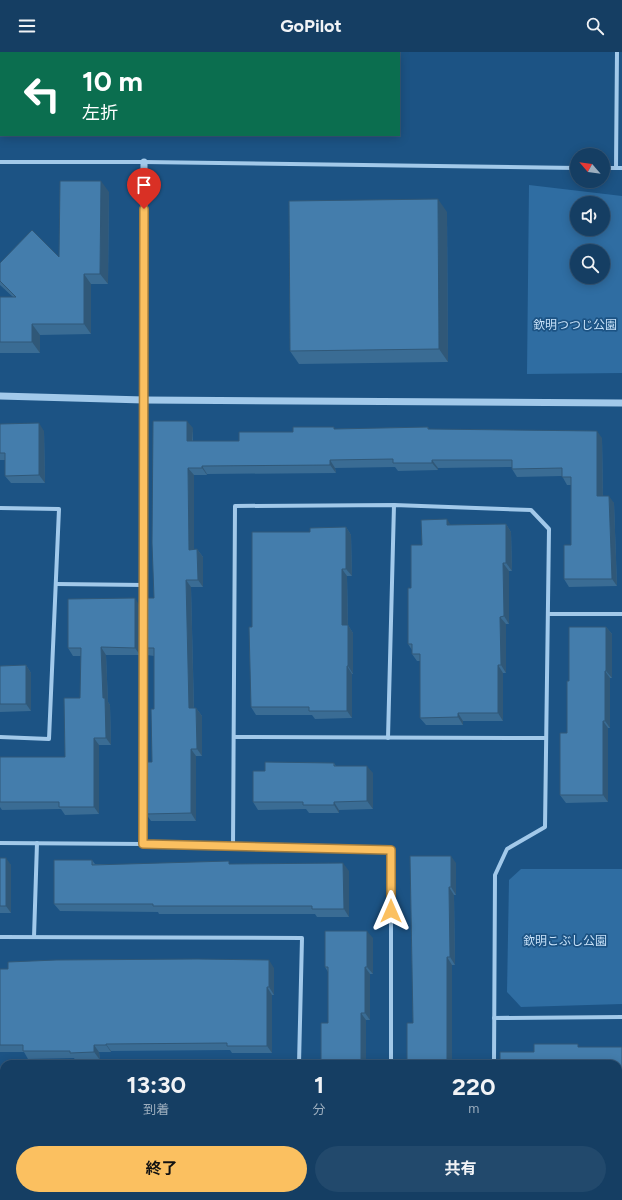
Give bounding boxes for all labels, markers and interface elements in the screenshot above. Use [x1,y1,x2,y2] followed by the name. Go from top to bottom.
[16,15,38,37] icon: menu
[280,15,342,37] text: GoPilot
[584,15,606,37] icon: search
[82,64,143,98] text: 10 m
[16,68,68,120] icon: left
[82,102,118,124] text: 左折
[570,148,610,188] north arrow
[570,148,610,284] map controls
[127,168,161,209] pin
[133,174,155,196] icon: arrive
[570,196,610,236] button: sound
[570,244,610,284] button: search
[533,318,617,332] park label: 欽明つつじ公園
[370,890,412,932] position arrow
[523,934,607,948] park label: 欽明こぶし公園
[127,1070,186,1099] text: 13:30
[314,1070,324,1099] text: 1
[452,1072,495,1101] text: 220
[468,1101,479,1116] text: m
[143,1102,169,1117] text: 到着
[313,1102,326,1117] text: 分
[16,1146,307,1192] button: 終了
[315,1146,606,1192] button: 共有

